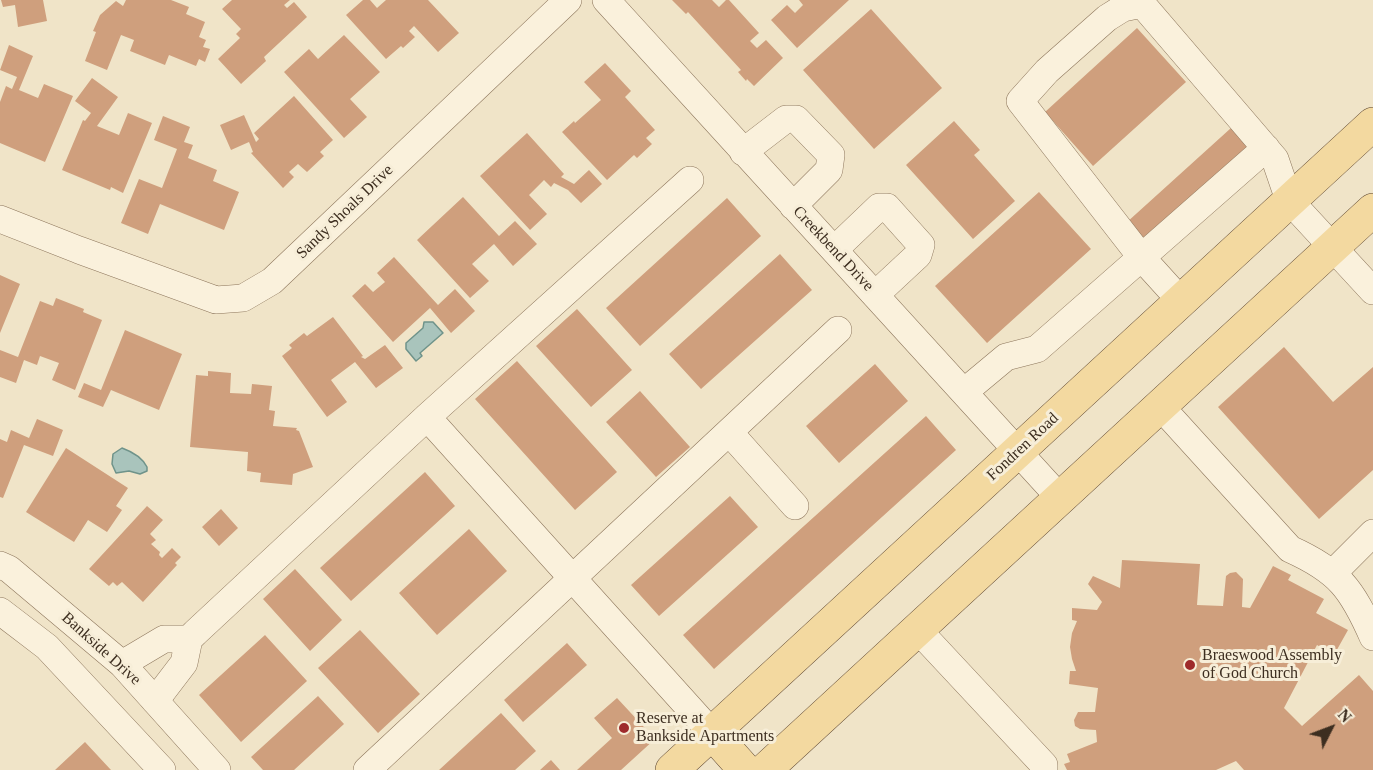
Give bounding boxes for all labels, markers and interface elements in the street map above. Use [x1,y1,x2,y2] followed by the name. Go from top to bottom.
[293,161,397,263] street label: Sandy Shoals Drive
[789,202,877,296] street label: Creekbend Drive
[983,409,1063,485] street label: Fondren Road
[57,608,145,690] street label: Bankside Drive
[1202,646,1342,684] place label: Braeswood Assembly of God Church
[1183,658,1197,672] marker: Braeswood Assembly of God Church
[1301,698,1361,758] north arrow
[1335,706,1355,726] text: N
[636,709,774,747] place label: Reserve at Bankside Apartments
[617,721,631,735] marker: Reserve at Bankside Apartments

